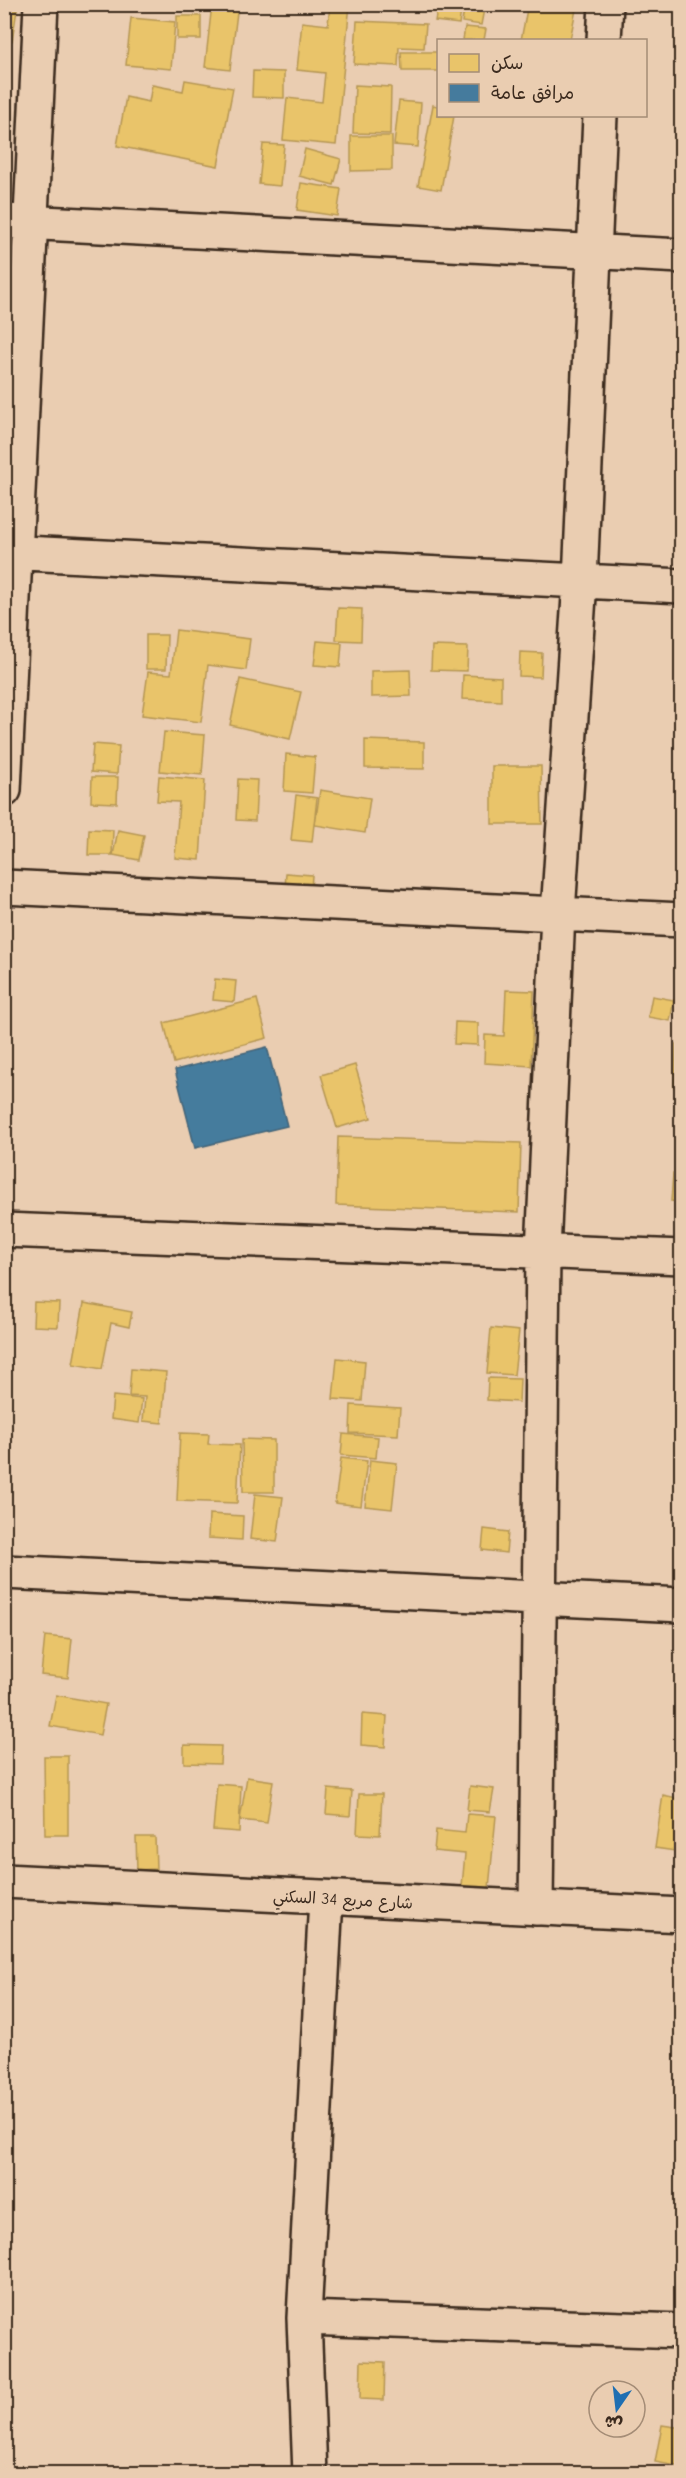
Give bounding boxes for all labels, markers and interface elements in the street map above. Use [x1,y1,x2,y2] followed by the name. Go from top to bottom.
[437,39,647,117] legend
[491,53,523,74] text: سكن
[491,83,574,104] text: مرافق عامة
[272,1887,413,1918] street label: شارع مربع 34 السكني
[587,2379,647,2439] north arrow
[603,2412,624,2433] text: ش

